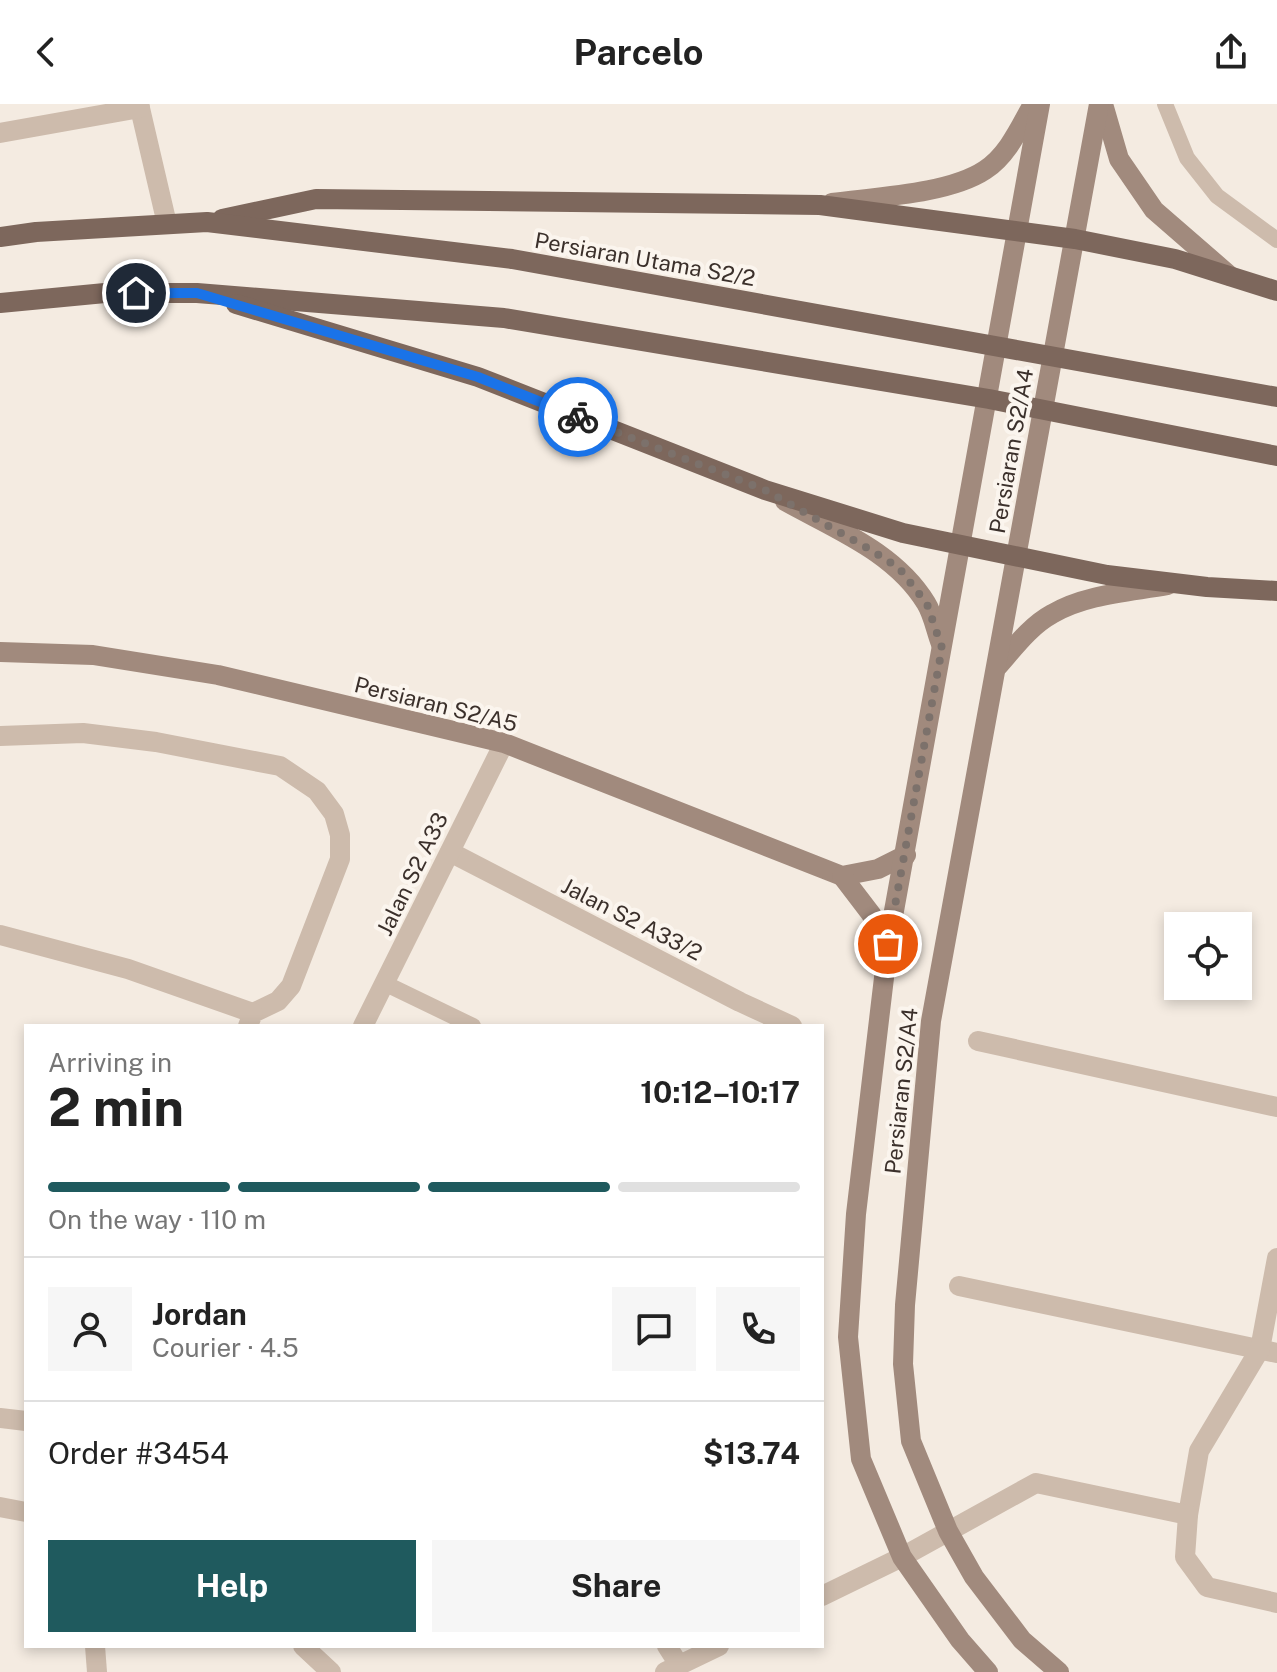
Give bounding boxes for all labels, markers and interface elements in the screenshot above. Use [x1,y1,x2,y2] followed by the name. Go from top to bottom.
[24,30,68,74] icon: back
[1209,30,1253,74] icon: share
[573,31,704,73] text: Parcelo
[533,227,757,291] street label: Persiaran Utama S2/2
[102,259,170,327] pin
[114,271,158,315] icon: home
[984,366,1038,535] street label: Persiaran S2/A4
[538,377,618,457] courier
[556,395,600,439] icon: bike
[352,671,520,737] street label: Persiaran S2/A5
[371,808,453,940] street label: Jalan S2 A33
[557,872,707,966] street label: Jalan S2 A33/2
[854,910,922,978] pin
[1164,912,1252,1000] map controls
[1164,912,1252,1000] button: locate
[866,922,910,966] icon: bag
[879,1006,923,1175] street label: Persiaran S2/A4
[48,1047,172,1078] text: Arriving in
[640,1074,800,1110] text: 10:12–10:17
[48,1077,184,1138] text: 2 min
[48,1204,266,1235] text: On the way · 110 m
[48,1287,132,1371] button: person
[612,1287,696,1371] button: chat
[716,1287,800,1371] button: phone
[152,1296,247,1332] text: Jordan
[152,1332,299,1363] text: Courier · 4.5
[48,1435,229,1471] text: Order #3454
[703,1435,800,1471] text: $13.74
[48,1540,416,1632] button: Help
[432,1540,800,1632] button: Share

